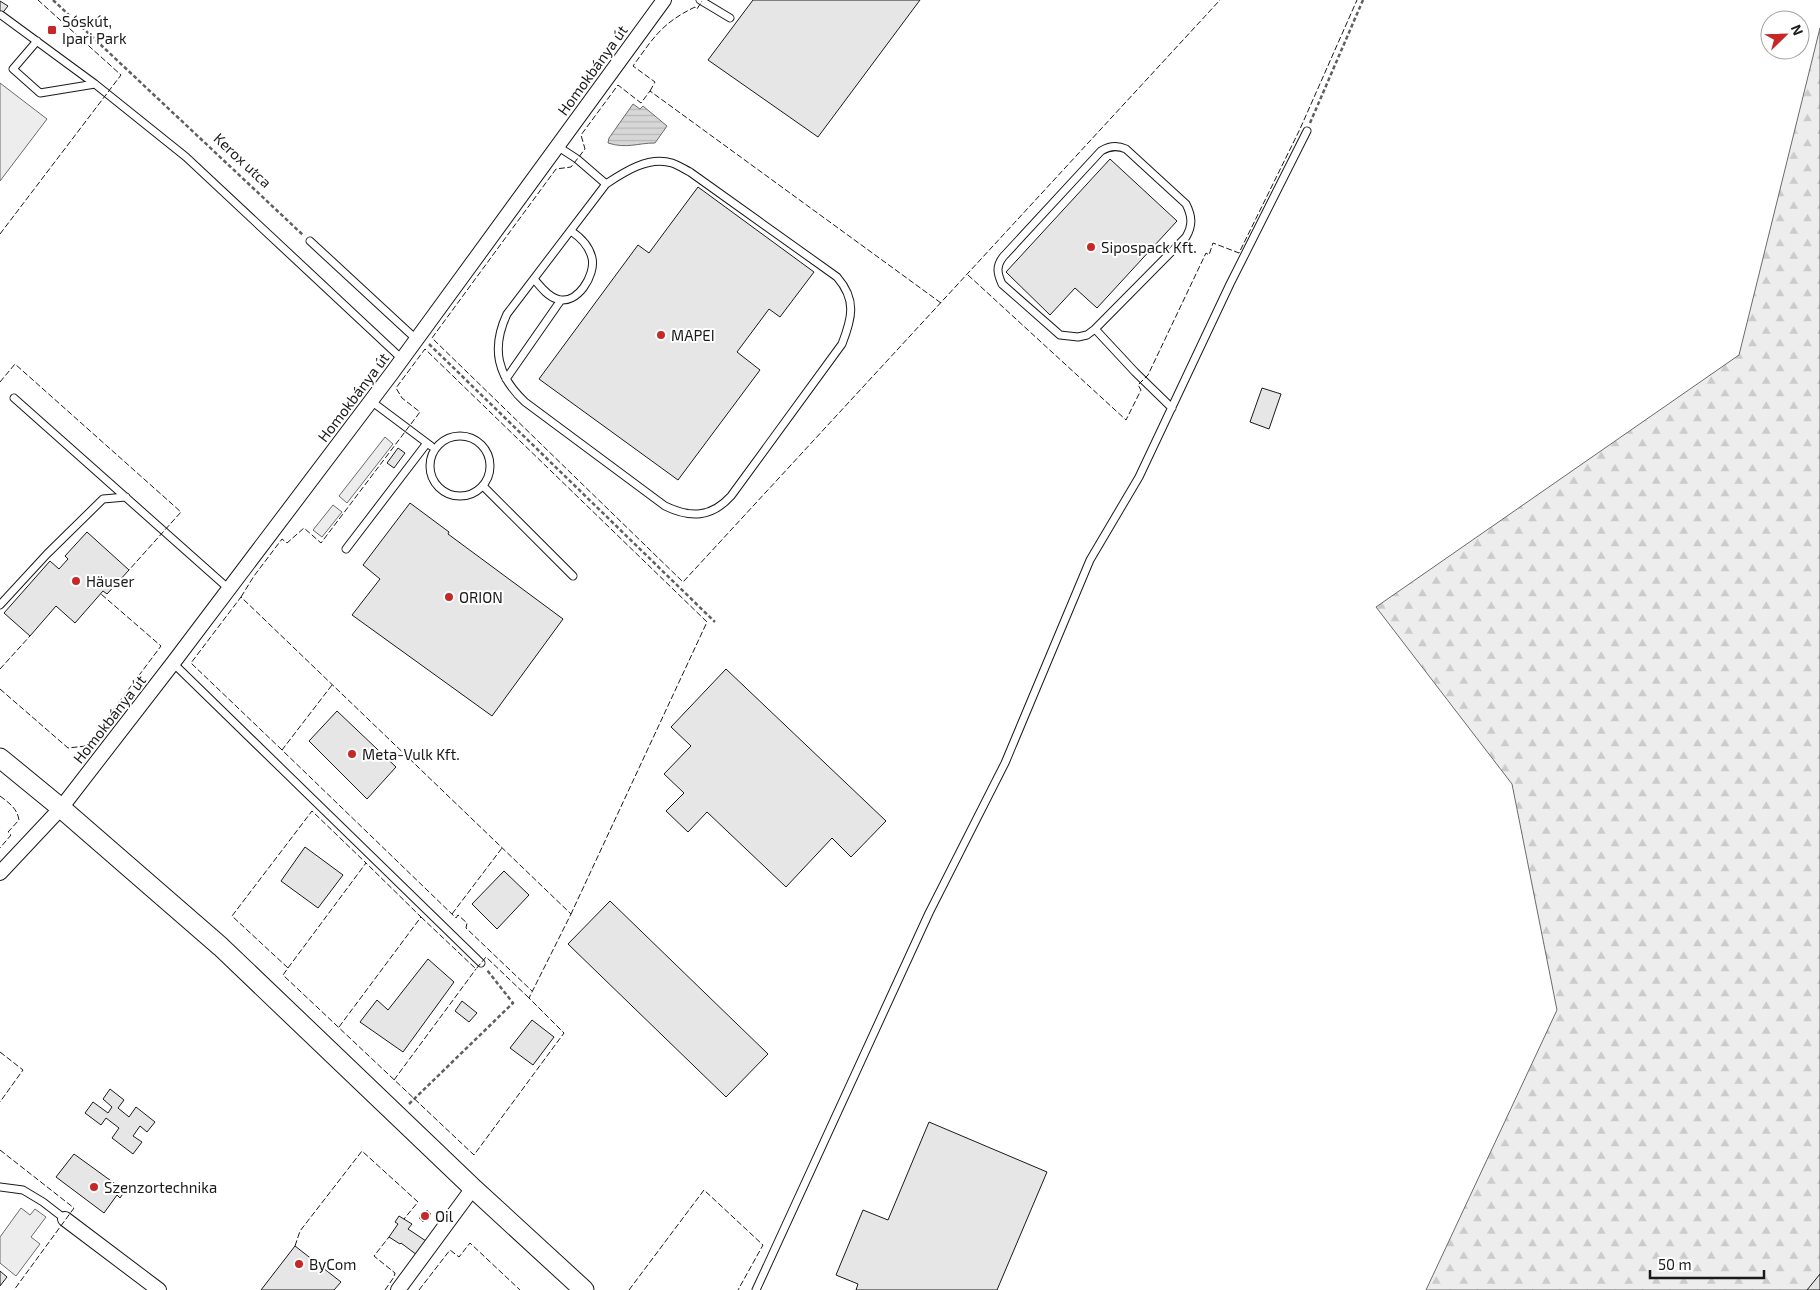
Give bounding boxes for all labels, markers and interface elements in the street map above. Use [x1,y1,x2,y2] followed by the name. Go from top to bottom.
[1760,10,1810,60] north arrow
[62,12,127,47] place label: Sóskút, Ipari Park
[553,21,631,119] street label: Homokbánya út
[1788,22,1807,38] text: N
[46,24,58,36] marker: Sóskút, Ipari Park
[211,129,275,191] street label: Kerox utca
[1101,238,1197,256] place label: Sipospack Kft.
[1085,241,1097,253] marker: Sipospack Kft.
[671,326,715,344] place label: MAPEI
[655,329,667,341] marker: MAPEI
[314,349,393,445] street label: Homokbánya út
[86,572,135,590] place label: Häuser
[70,575,82,587] marker: Häuser
[459,588,503,606] place label: ORION
[443,591,455,603] marker: ORION
[69,671,149,767] street label: Homokbánya út
[362,745,460,763] place label: Meta-Vulk Kft.
[346,748,358,760] marker: Meta-Vulk Kft.
[104,1178,217,1196] place label: Szenzortechnika
[88,1181,100,1193] marker: Szenzortechnika
[435,1207,454,1225] place label: Oil
[419,1210,431,1222] marker: Oil
[1650,1248,1764,1280] scale bar
[309,1255,356,1273] place label: ByCom
[1658,1255,1692,1273] text: 50 m
[293,1258,305,1270] marker: ByCom

